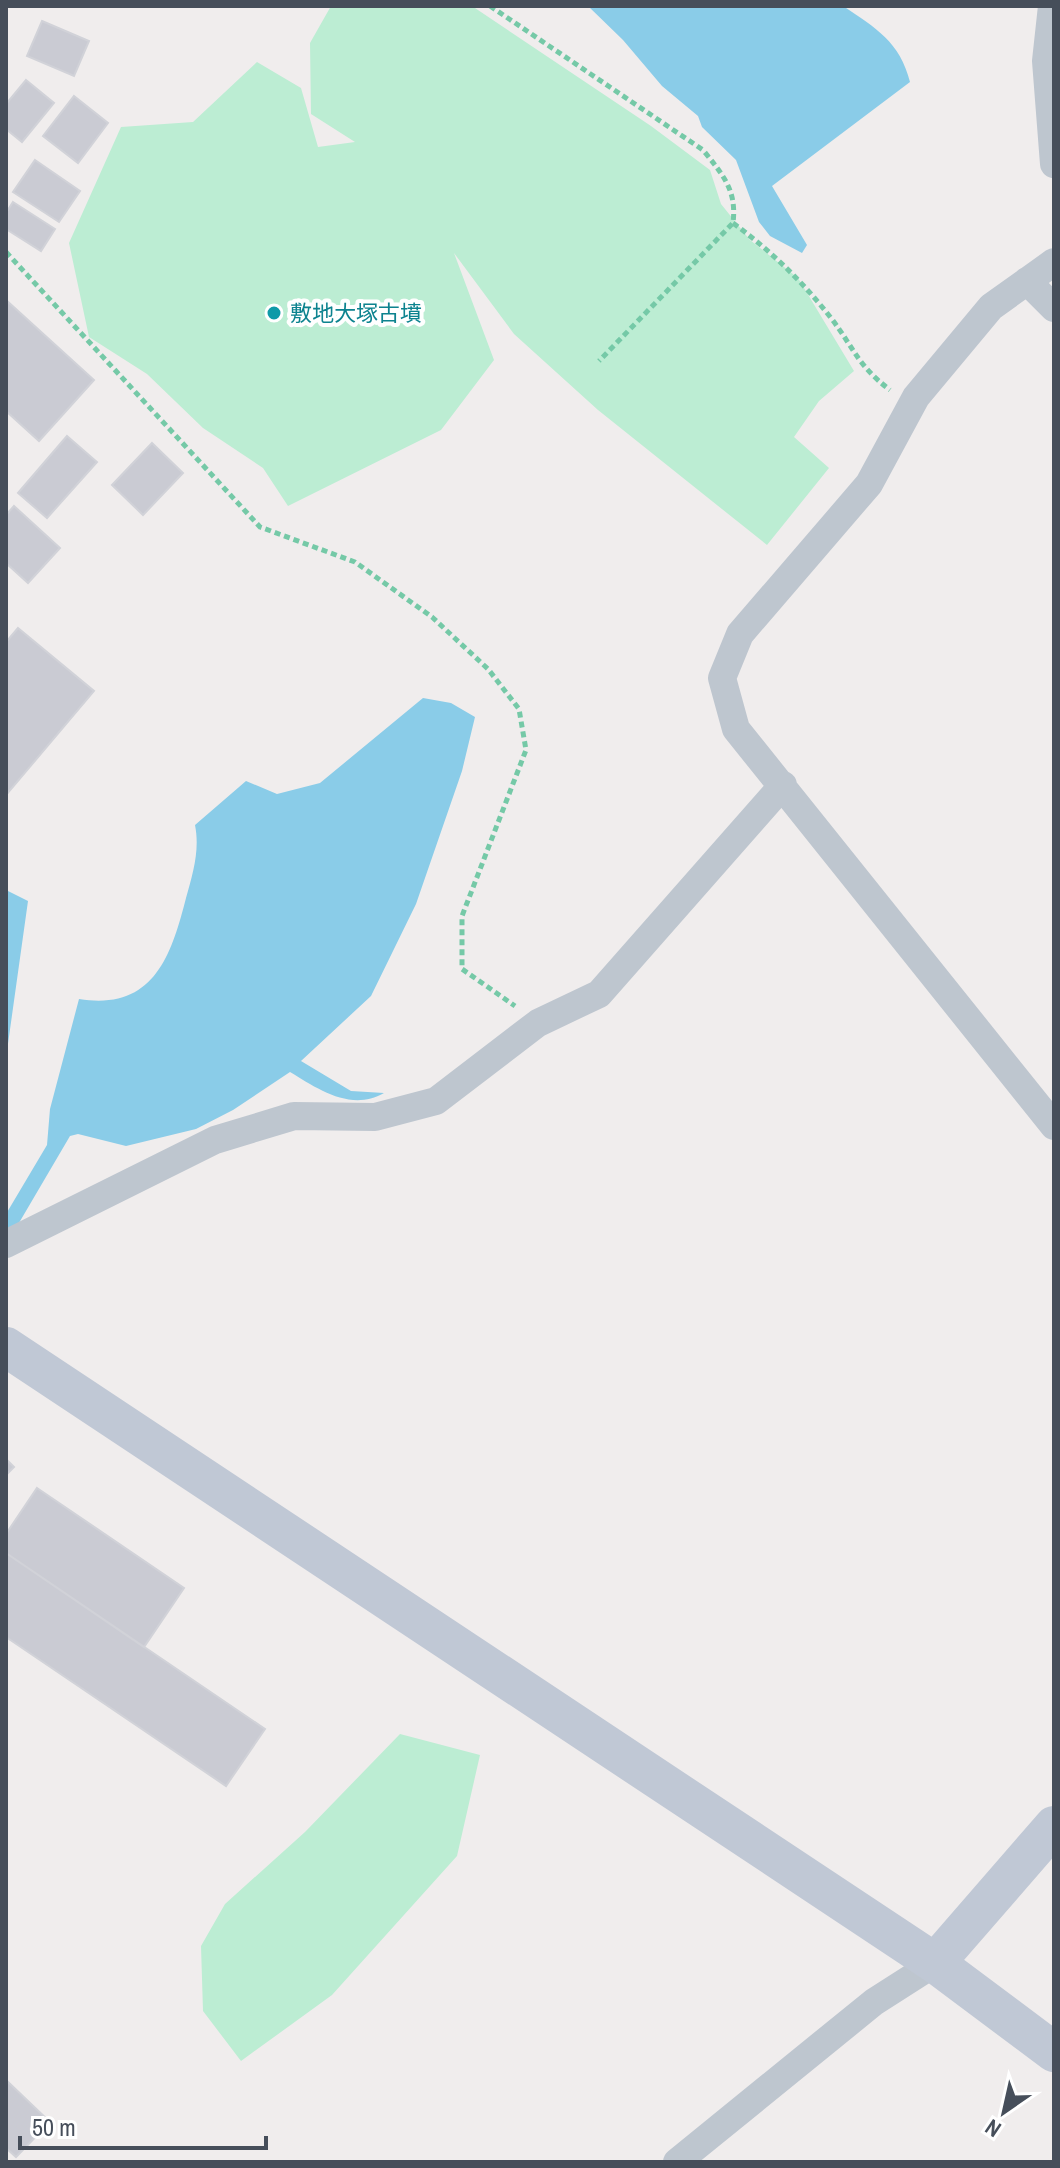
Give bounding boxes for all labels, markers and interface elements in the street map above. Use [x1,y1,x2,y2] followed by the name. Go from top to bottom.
[290,298,422,328] place label: 敷地大塚古墳
[265,304,283,322] marker: 敷地大塚古墳
[964,2072,1044,2152] north arrow
[20,2100,266,2150] scale bar
[32,2111,76,2143] text: 50 m
[979,2113,1007,2145] text: N

